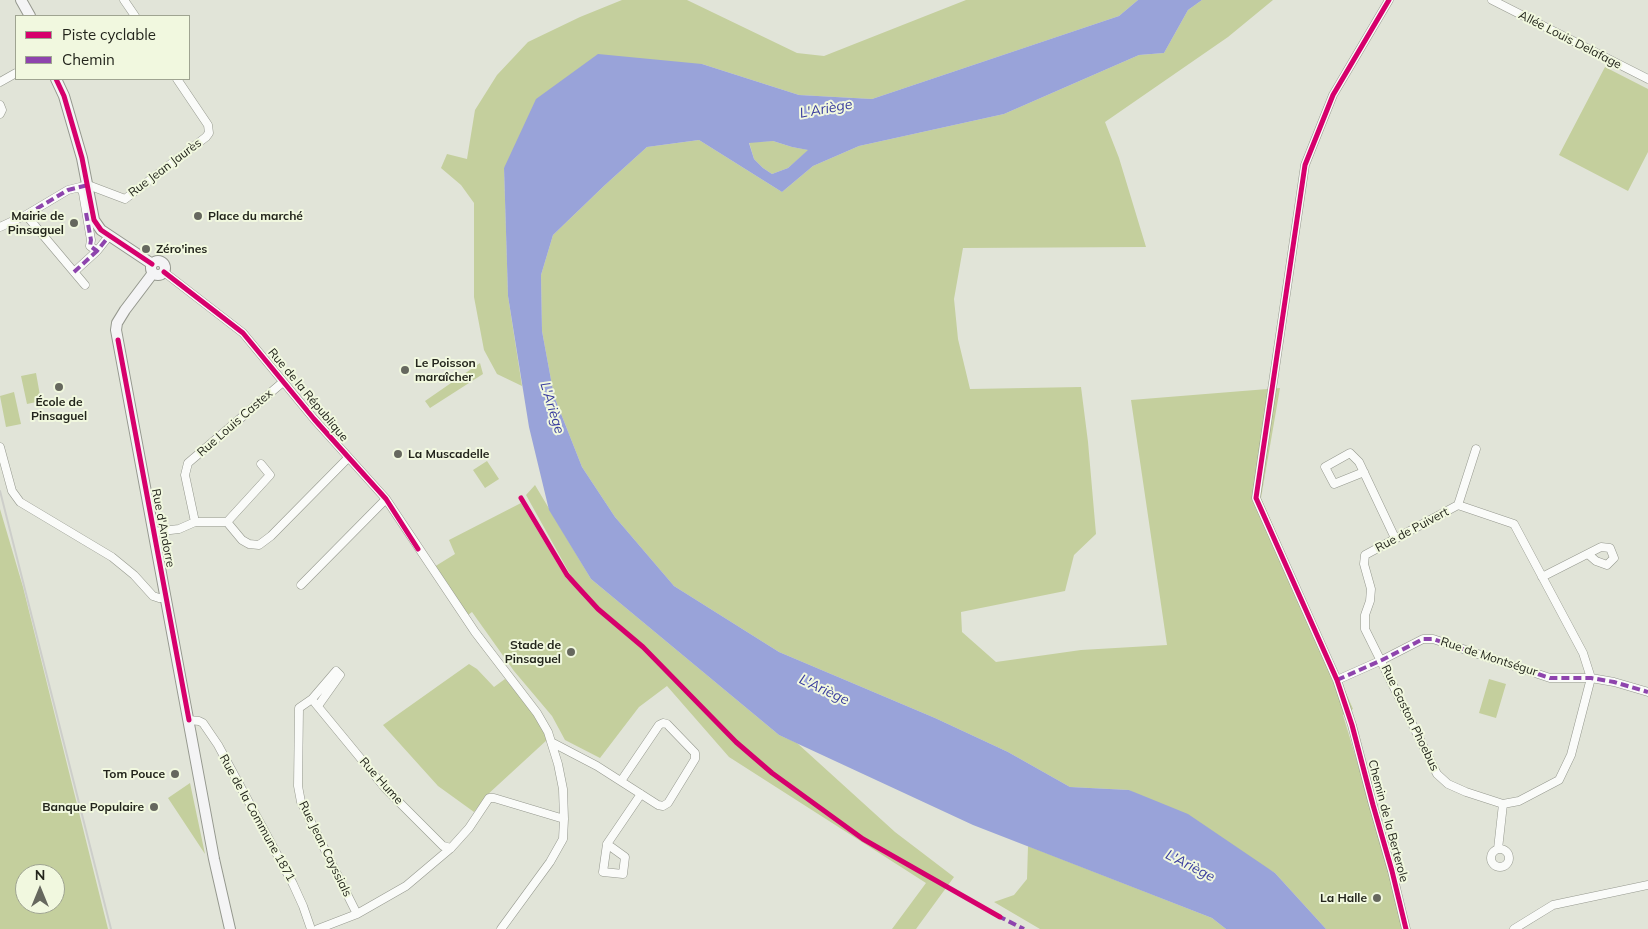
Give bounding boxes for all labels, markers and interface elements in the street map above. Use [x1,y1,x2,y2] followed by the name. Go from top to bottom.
[1516,8,1624,72] street label: Allée Louis Delafage
[15,15,190,80] legend
[62,25,156,44] text: Piste cyclable
[62,50,115,69] text: Chemin
[798,96,854,122] water label: L'Ariège
[126,136,204,200] street label: Rue Jean Jaurès
[8,209,64,237] place label: Mairie de Pinsaguel
[208,209,303,223] place label: Place du marché
[192,210,204,222] marker: Place du marché
[68,217,80,229] marker: Mairie de Pinsaguel
[156,242,207,256] place label: Zéro'ines
[140,243,152,255] marker: Zéro'ines
[265,345,351,445] street label: Rue de la République
[415,356,476,384] place label: Le Poisson maraîcher
[399,364,411,376] marker: Le Poisson maraîcher
[536,380,568,436] water label: L'Ariège
[53,381,65,393] marker: École de Pinsaguel
[194,386,276,460] street label: Rue Louis Castex
[31,395,87,423] place label: École de Pinsaguel
[408,447,489,461] place label: La Muscadelle
[392,448,404,460] marker: La Muscadelle
[148,487,178,569] street label: Rue d'Andorre
[1373,505,1451,555] street label: Rue de Puivert
[1439,635,1539,679] street label: Rue de Montségur
[505,638,561,666] place label: Stade de Pinsaguel
[565,646,577,658] marker: Stade de Pinsaguel
[1378,663,1442,773] street label: Rue Gaston Phoebus
[796,671,852,709] water label: L'Ariège
[216,752,298,884] street label: Rue de la Commune 1871
[356,755,406,807] street label: Rue Hume
[1365,758,1411,884] street label: Chemin de la Berterole
[103,767,165,781] place label: Tom Pouce
[169,768,181,780] marker: Tom Pouce
[296,799,354,899] street label: Rue Jean Cayssials
[42,800,144,814] place label: Banque Populaire
[148,801,160,813] marker: Banque Populaire
[1163,846,1217,886] water label: L'Ariège
[15,864,65,914] north arrow
[35,866,45,884] text: N
[1320,891,1367,905] place label: La Halle
[1371,892,1383,904] marker: La Halle

